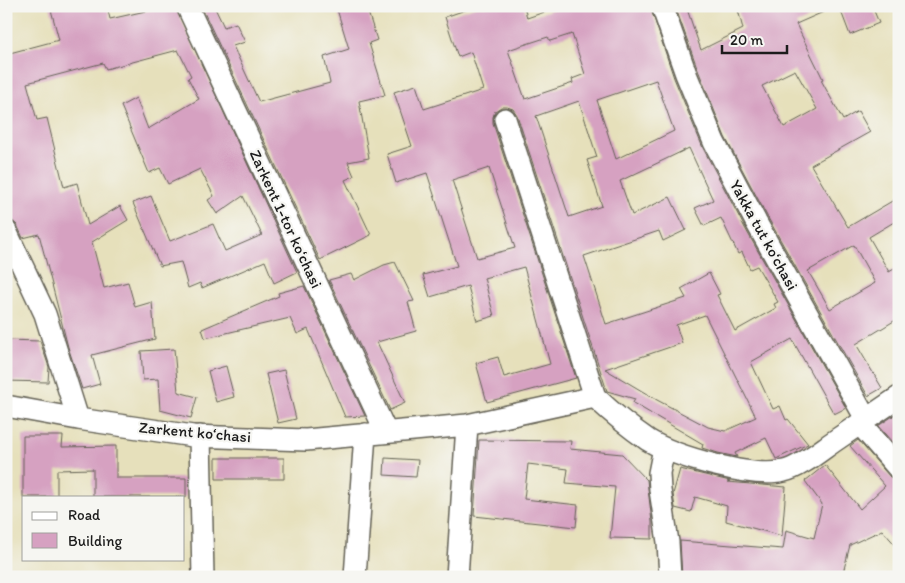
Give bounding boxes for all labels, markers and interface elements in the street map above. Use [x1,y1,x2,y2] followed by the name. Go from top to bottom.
[722,22,788,54] scale bar
[730,31,764,49] text: 20 m
[246,147,326,291] street label: Zarkent 1-tor koʻchasi
[726,177,802,293] street label: Yakka tut koʻchasi
[138,418,252,446] street label: Zarkent koʻchasi
[22,496,185,560] legend
[68,506,101,524] text: Road
[68,532,122,550] text: Building

